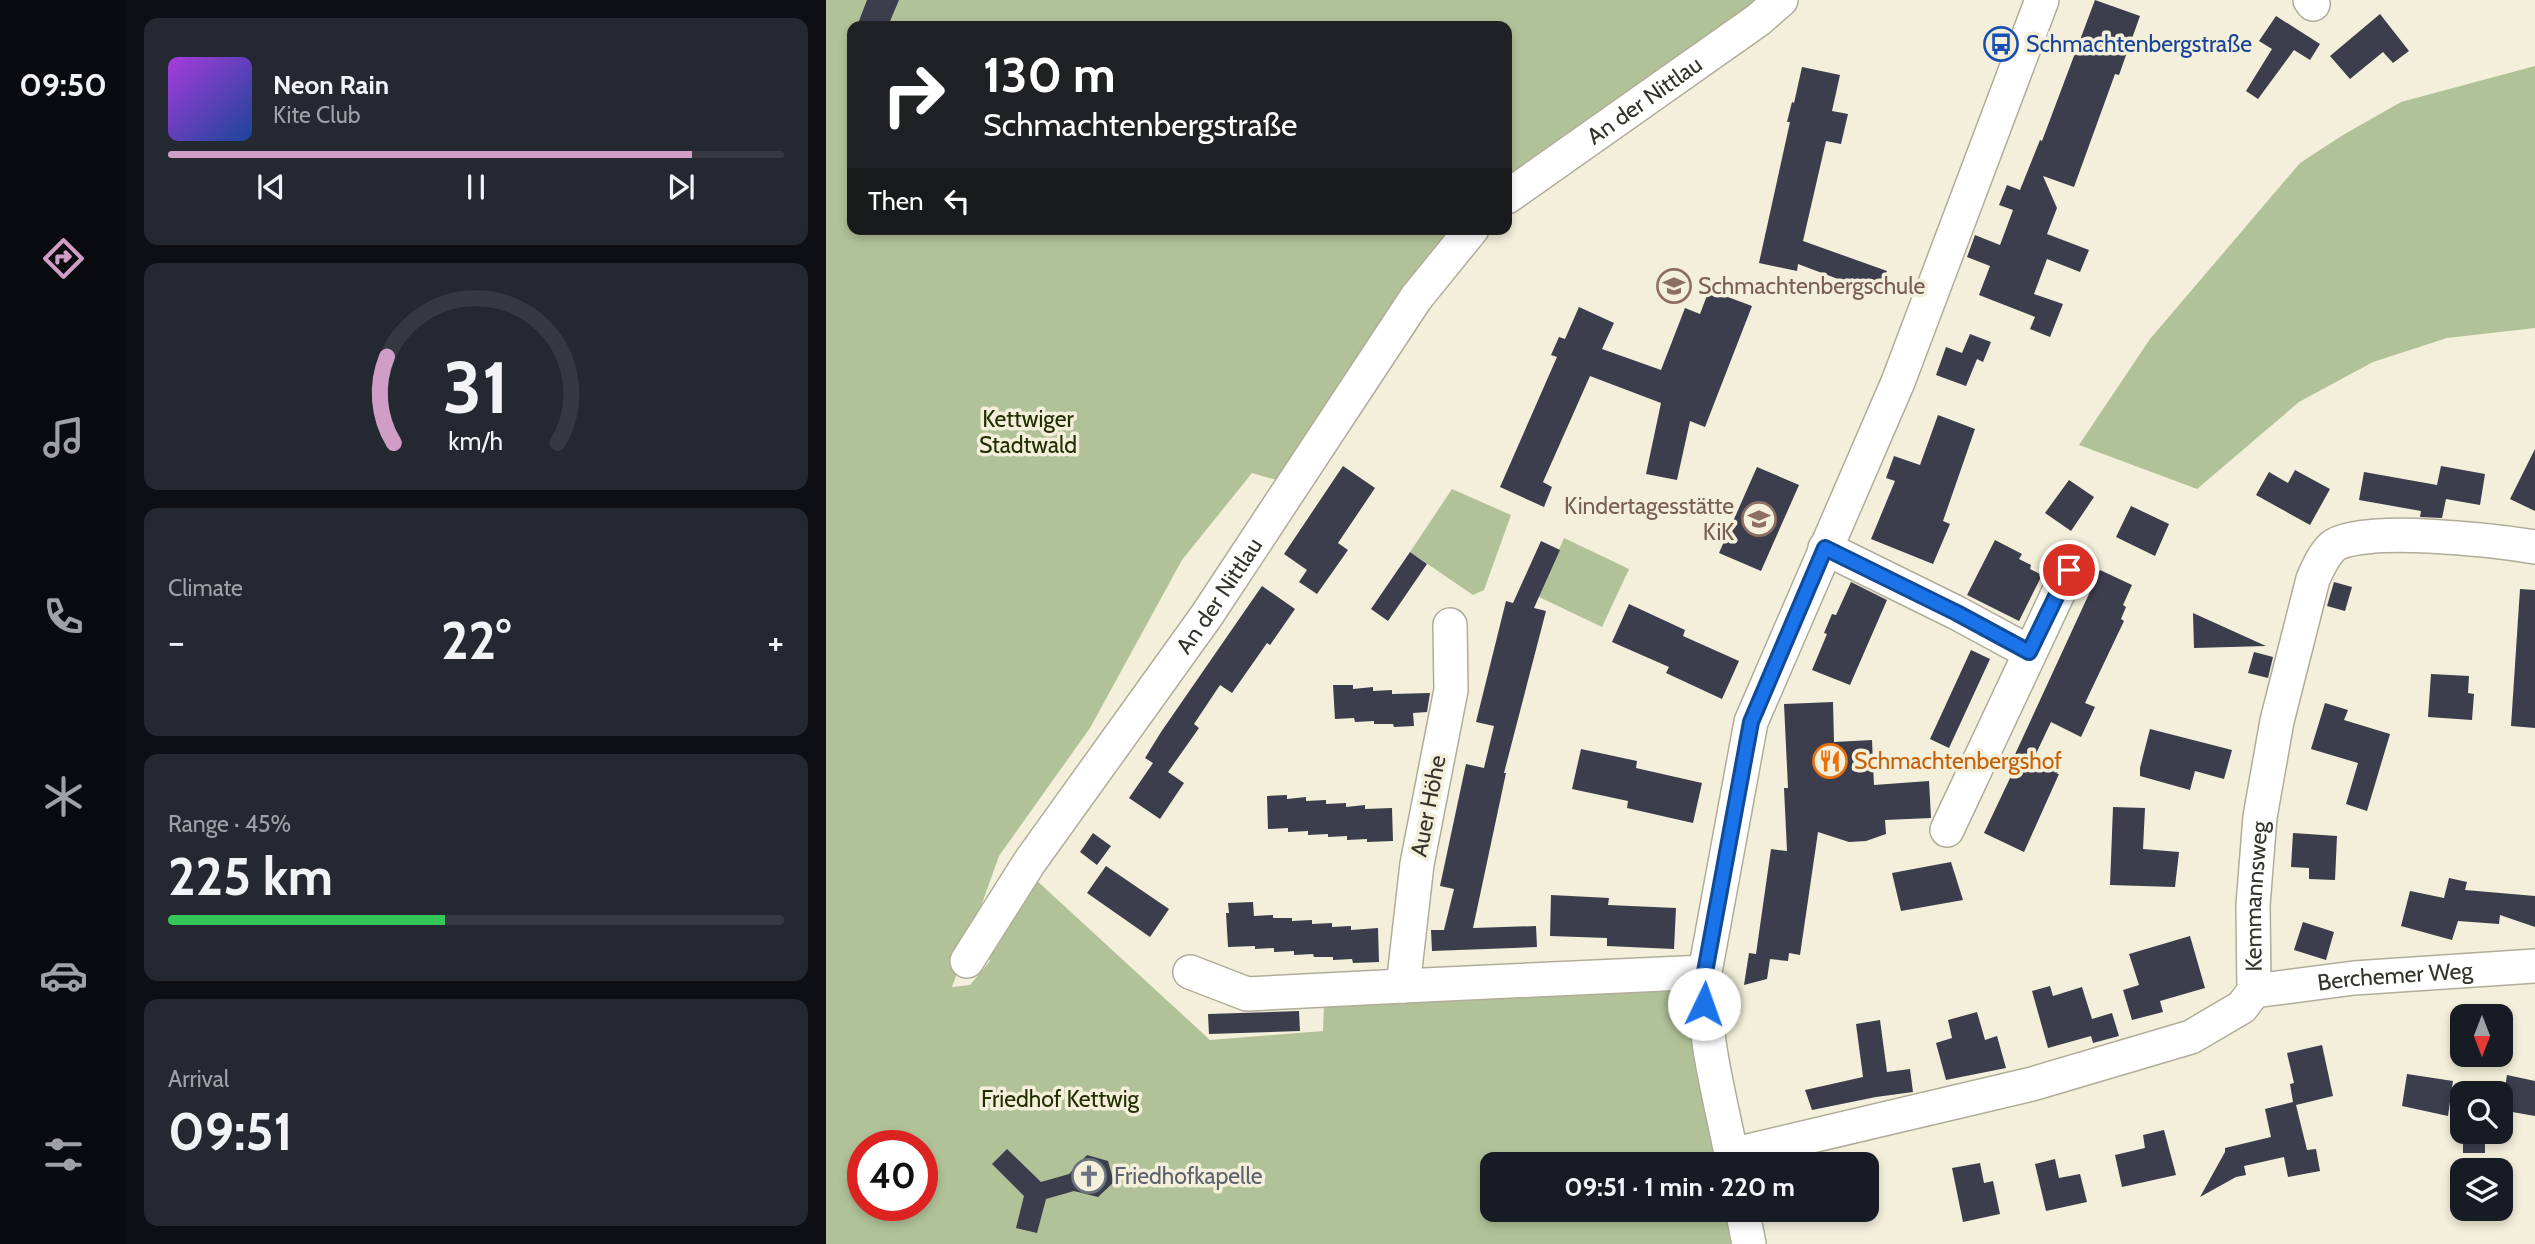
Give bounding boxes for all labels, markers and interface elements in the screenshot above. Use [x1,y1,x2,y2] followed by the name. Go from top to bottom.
[1982,25,2020,63] bus stop icon: Schmachtenbergstraße
[2026,30,2252,58] place label: Schmachtenbergstraße
[983,45,1116,104] text: 130 m
[868,49,959,140] icon: right
[1581,50,1707,150] street label: An der Nittlau
[19,65,107,104] text: 09:50
[273,69,389,101] text: Neon Rain
[273,101,360,129] text: Kite Club
[983,105,1298,144] text: Schmachtenbergstraße
[252,168,290,206] icon: previous
[457,168,495,206] icon: pause
[662,168,700,206] icon: next
[938,182,976,220] icon: left
[868,185,924,217] text: Then
[39,234,88,283] icon: directions
[1655,267,1693,305] school or university icon: Schmachtenbergschule
[1698,272,1925,300] place label: Schmachtenbergschule
[443,343,509,431] text: 31
[979,405,1077,459] park label: Kettwiger Stadtwald
[39,413,88,462] icon: music
[449,426,503,456] text: km/h
[1564,492,1734,546] place label: Kindertagesstätte KiK
[1740,500,1778,538] school or university icon: Kindertagesstätte KiK
[1170,532,1268,659] street label: An der Nittlau
[2039,540,2099,600] pin
[2050,551,2088,589] icon: arrive
[168,574,243,602] text: Climate
[39,592,88,641] icon: phone
[441,609,511,672] text: 22°
[168,618,185,665] text: −
[767,618,784,665] text: +
[1811,742,1849,780] restaurant icon: Schmachtenbergshof
[1854,747,2062,775] place label: Schmachtenbergshof
[1404,753,1452,859] street label: Auer Höhe
[39,772,88,821] icon: climate
[168,810,291,838] text: Range · 45%
[2239,820,2274,972] street label: Kemmannsweg
[168,845,333,908] text: 225 km
[39,951,88,1000] icon: car
[2316,956,2474,997] street label: Berchemer Weg
[1667,967,1741,1041] position arrow
[2450,1004,2513,1068] north arrow
[2450,1004,2513,1221] map controls
[168,1065,229,1093] text: Arrival
[2450,1081,2513,1144] button: search
[981,1085,1140,1113] park label: Friedhof Kettwig
[168,1100,293,1163] text: 09:51
[39,1130,88,1179] icon: filters
[847,1130,938,1221] speed limit sign: 40
[1070,1157,1108,1195] church icon: Friedhofkapelle
[2450,1158,2513,1221] button: layers
[1114,1162,1263,1190] place label: Friedhofkapelle
[1564,1171,1795,1203] text: 09:51 · 1 min · 220 m

